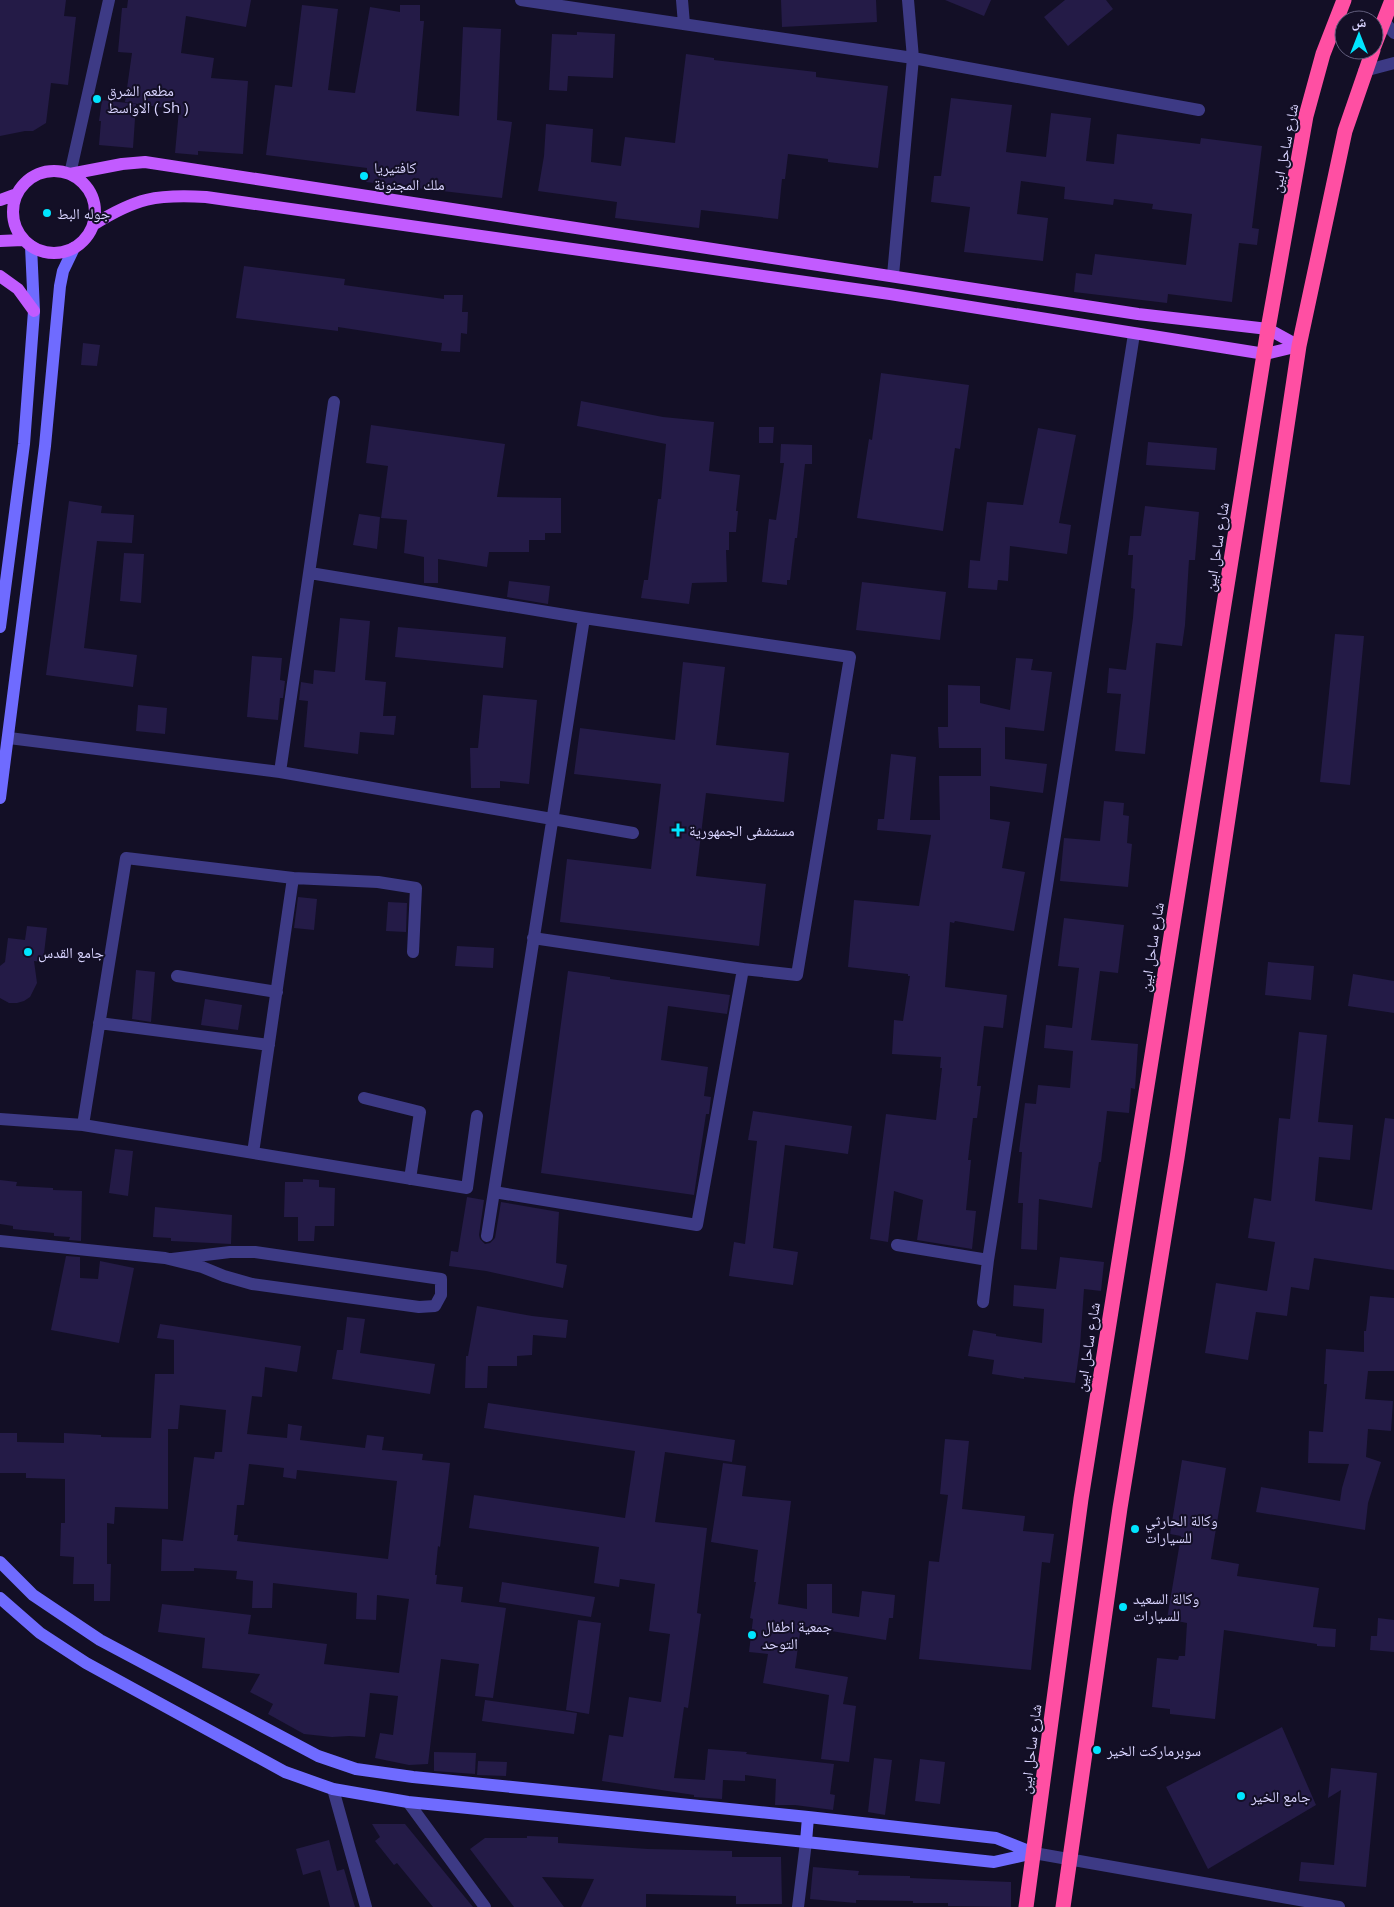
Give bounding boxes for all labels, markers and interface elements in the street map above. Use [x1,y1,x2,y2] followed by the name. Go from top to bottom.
[1334,10,1384,60] north arrow
[1352,12,1367,31] text: ش
[107,80,188,117] place label: مطعم الشرق الاواسط ( Sh )
[91,93,103,105] marker: مطعم الشرق الاواسط ( Sh )
[1266,102,1303,194] street label: شارع ساحل ابين
[374,157,445,194] place label: كافتيريا ملك المجنونة
[358,170,370,182] marker: كافتيريا ملك المجنونة
[57,203,111,223] place label: جوله البط
[41,207,53,219] marker: جوله البط
[1199,501,1234,593] street label: شارع ساحل ابين
[689,820,795,841] place label: مستشفى الجمهورية
[671,823,685,837] marker: مستشفى الجمهورية
[1134,901,1169,993] street label: شارع ساحل ابين
[38,942,105,963] place label: جامع القدس
[22,946,34,958] marker: جامع القدس
[1070,1301,1105,1393] street label: شارع ساحل ابين
[1145,1510,1218,1547] place label: وكالة الحارثي للسيارات
[1129,1523,1141,1535] marker: وكالة الحارثي للسيارات
[1133,1588,1199,1625] place label: وكالة السعيد للسيارات
[1117,1601,1129,1613] marker: وكالة السعيد للسيارات
[762,1616,832,1653] place label: جمعية اطفال التوحد
[746,1629,758,1641] marker: جمعية اطفال التوحد
[1015,1703,1046,1795] street label: شارع ساحل ابين
[1106,1740,1201,1760] place label: سوبرماركت الخير
[1091,1744,1103,1756] marker: سوبرماركت الخير
[1250,1786,1311,1807] place label: جامع الخير
[1235,1790,1247,1802] marker: جامع الخير

